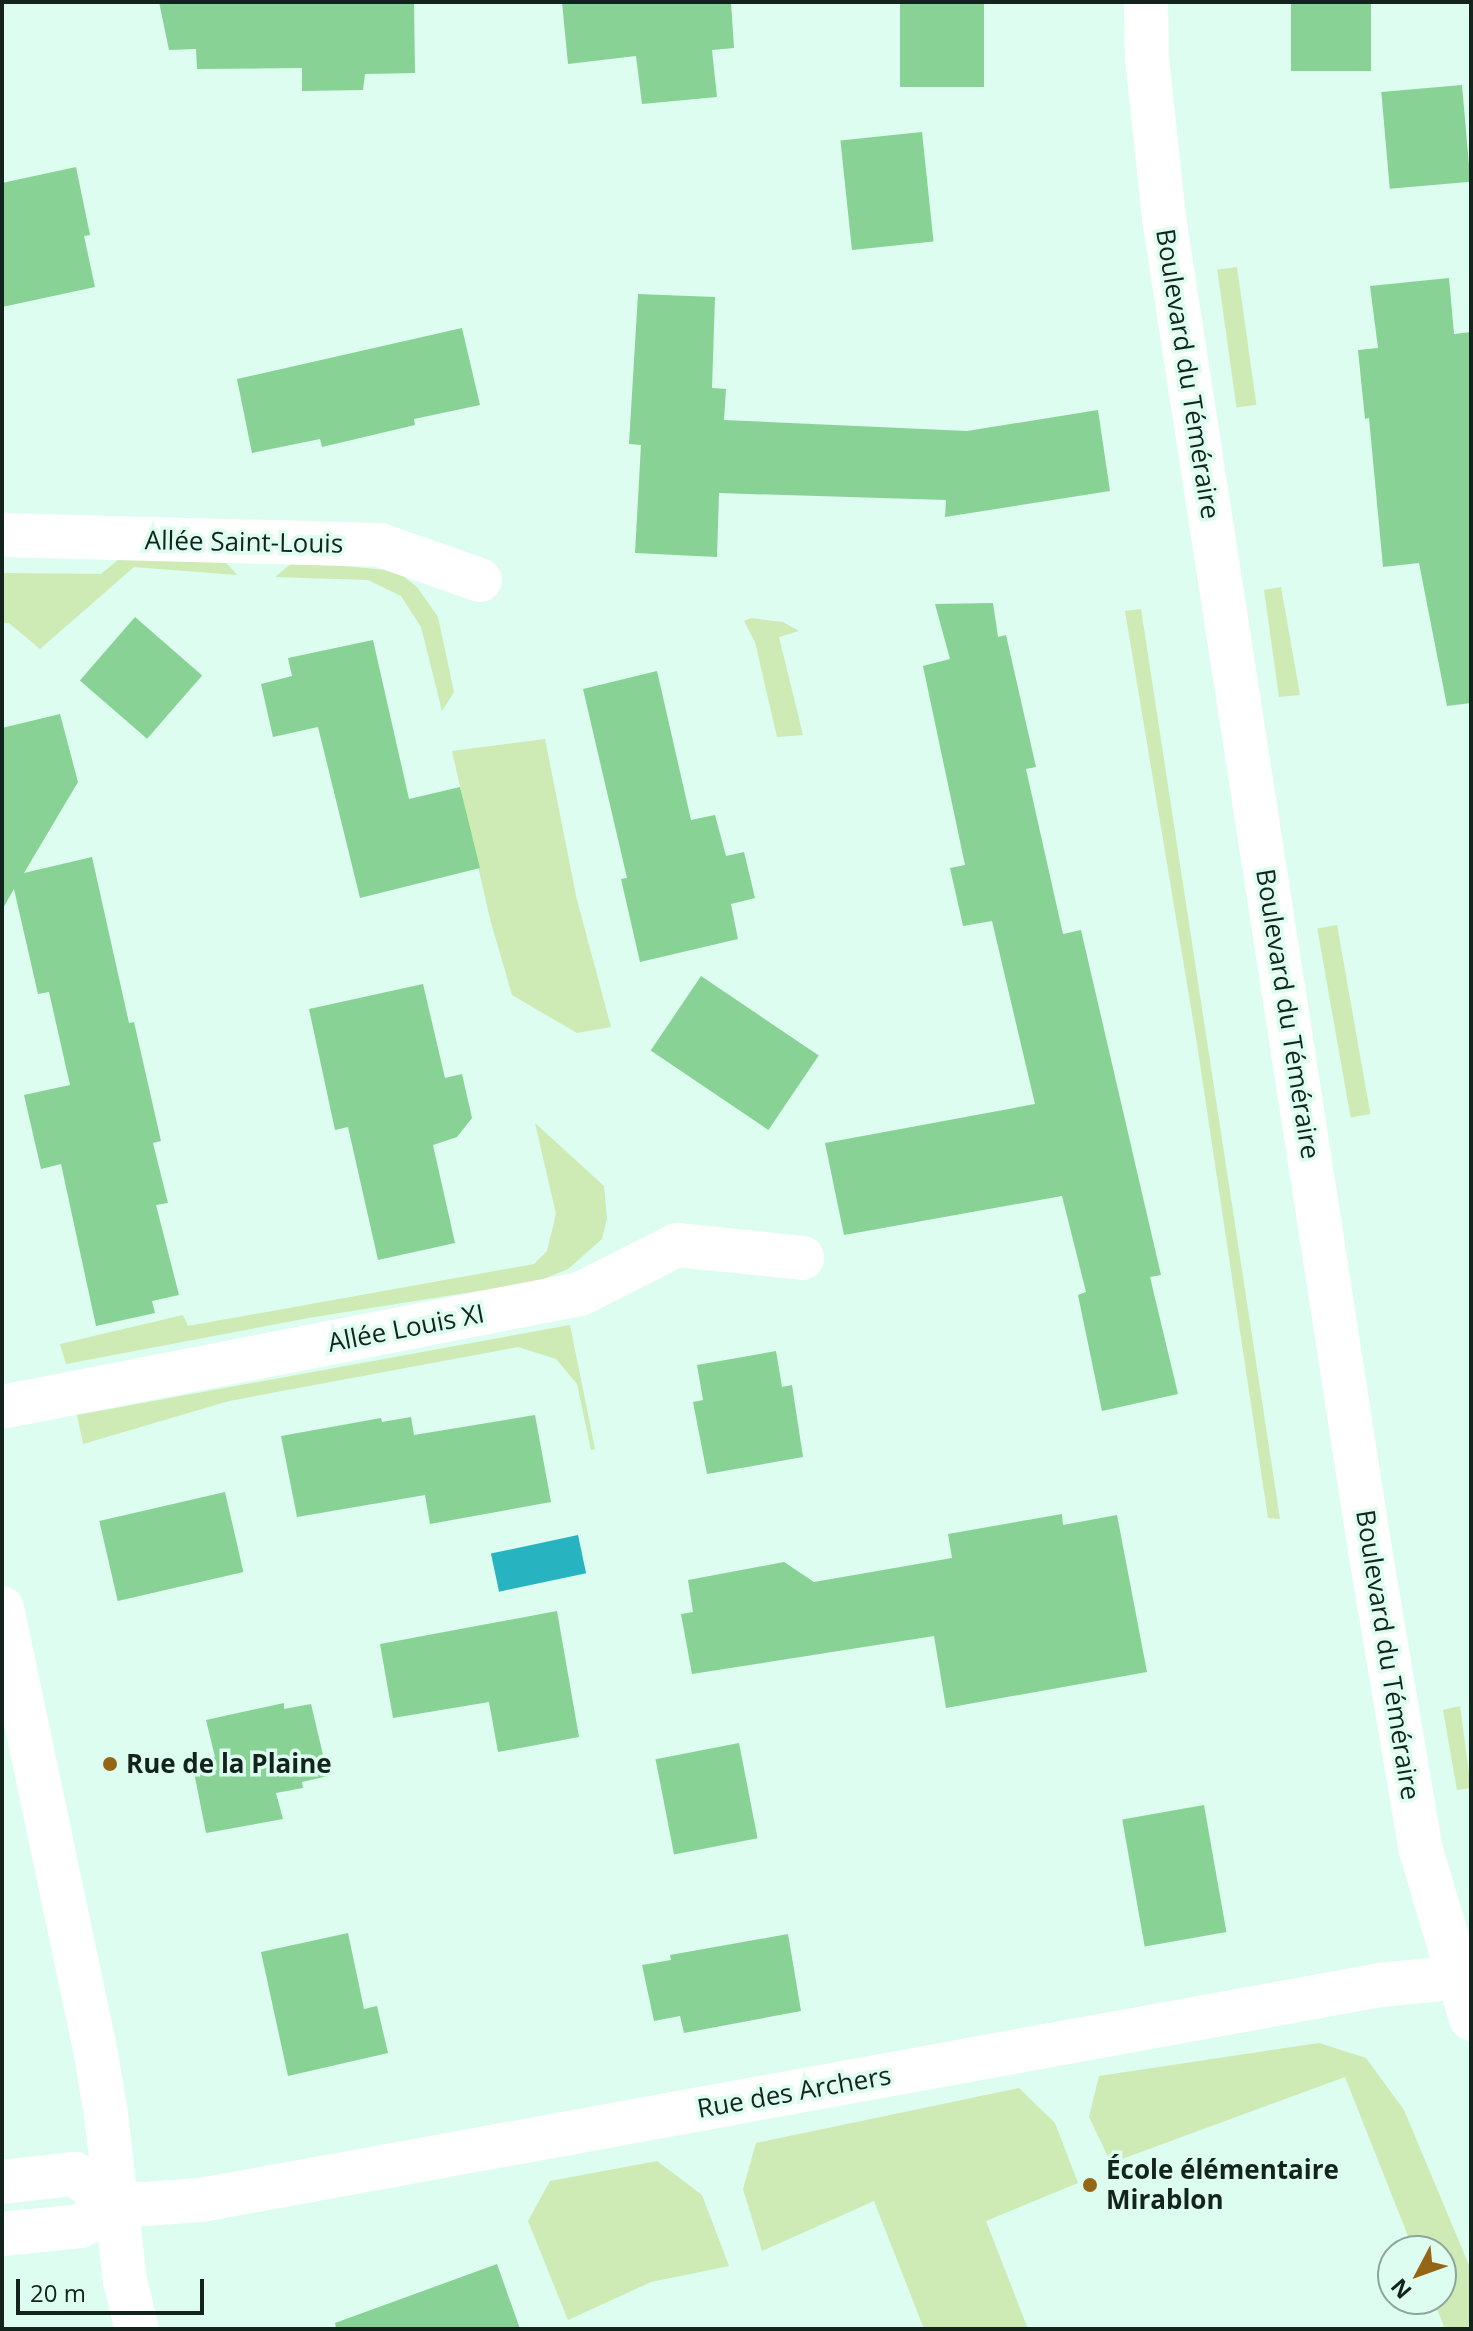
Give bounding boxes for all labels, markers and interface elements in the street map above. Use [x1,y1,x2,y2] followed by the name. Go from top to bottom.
[1150,227,1226,521] street label: Boulevard du Téméraire
[145,525,343,559] street label: Allée Saint-Louis
[1250,867,1326,1161] street label: Boulevard du Téméraire
[325,1298,487,1358] street label: Allée Louis XI
[1350,1508,1426,1802] street label: Boulevard du Téméraire
[126,1748,332,1780] place label: Rue de la Plaine
[101,1755,119,1773] marker: Rue de la Plaine
[695,2060,893,2124] street label: Rue des Archers
[1106,2154,1339,2216] place label: École élémentaire Mirablon
[1081,2176,1099,2194] marker: École élémentaire Mirablon
[1377,2235,1457,2315] north arrow
[20,2263,208,2313] scale bar
[1383,2273,1418,2306] text: N
[30,2276,86,2309] text: 20 m

